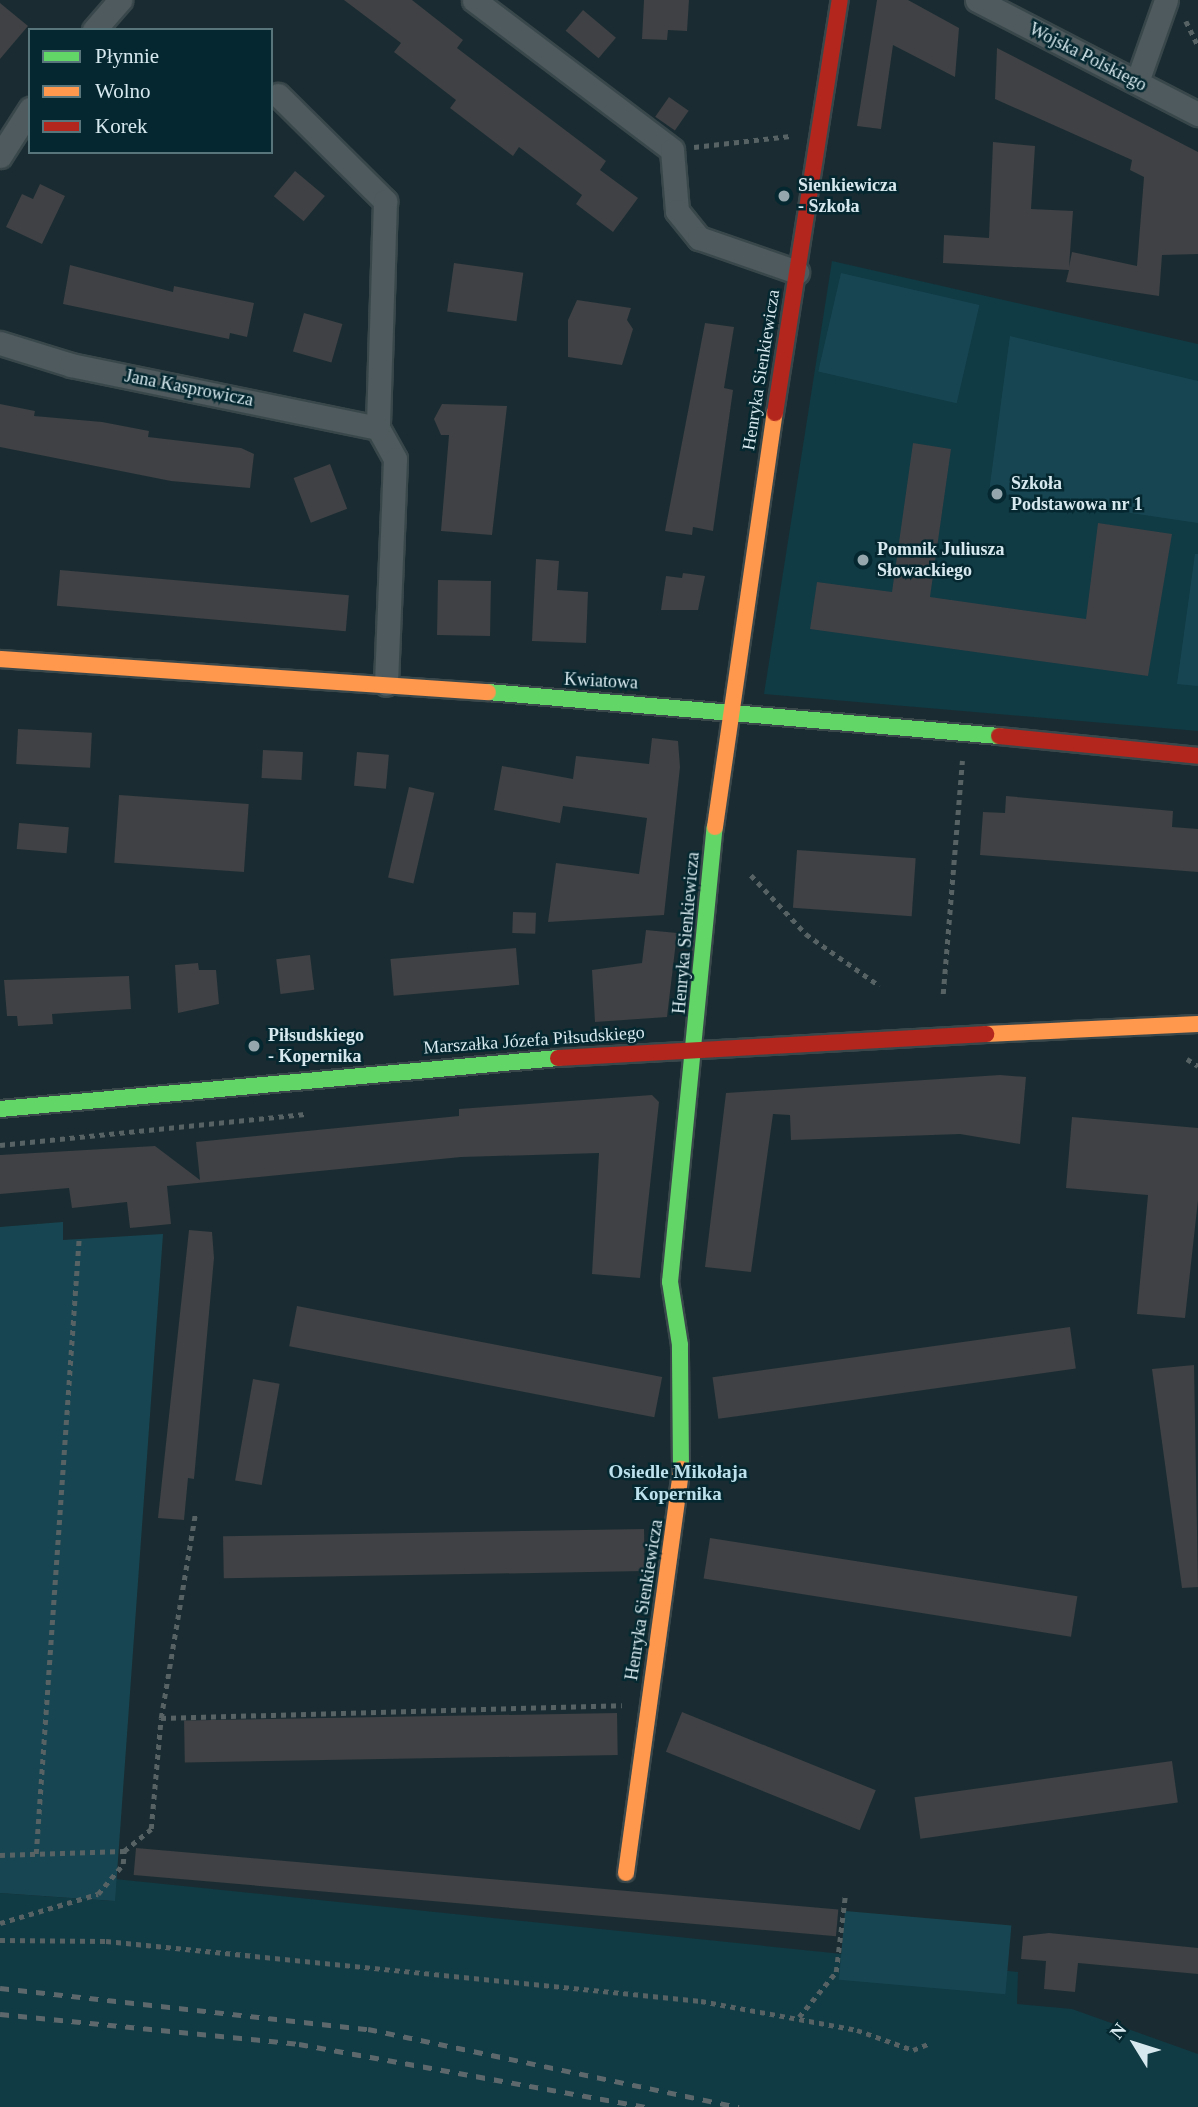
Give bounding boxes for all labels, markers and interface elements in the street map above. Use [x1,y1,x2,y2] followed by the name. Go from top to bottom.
[1026,18,1150,96] street label: Wojska Polskiego
[28,28,273,154] legend
[95,44,159,68] text: Płynnie
[95,79,150,103] text: Wolno
[95,114,147,138] text: Korek
[798,175,897,218] place label: Sienkiewicza - Szkoła
[776,188,792,204] marker: Sienkiewicza - Szkoła
[738,288,784,452] street label: Henryka Sienkiewicza
[123,365,255,411] street label: Jana Kasprowicza
[1011,473,1143,516] place label: Szkoła Podstawowa nr 1
[989,486,1005,502] marker: Szkoła Podstawowa nr 1
[877,539,1005,582] place label: Pomnik Juliusza Słowackiego
[855,552,871,568] marker: Pomnik Juliusza Słowackiego
[563,668,639,694] street label: Kwiatowa
[668,851,704,1015] street label: Henryka Sienkiewicza
[423,1021,645,1059] street label: Marszałka Józefa Piłsudskiego
[268,1025,364,1068] place label: Piłsudskiego - Kopernika
[246,1038,262,1054] marker: Piłsudskiego - Kopernika
[609,1461,747,1505] district label: Osiedle Mikołaja Kopernika
[621,1518,667,1682] street label: Henryka Sienkiewicza
[1100,2009,1170,2079] north arrow
[1106,2019,1131,2043] text: N

